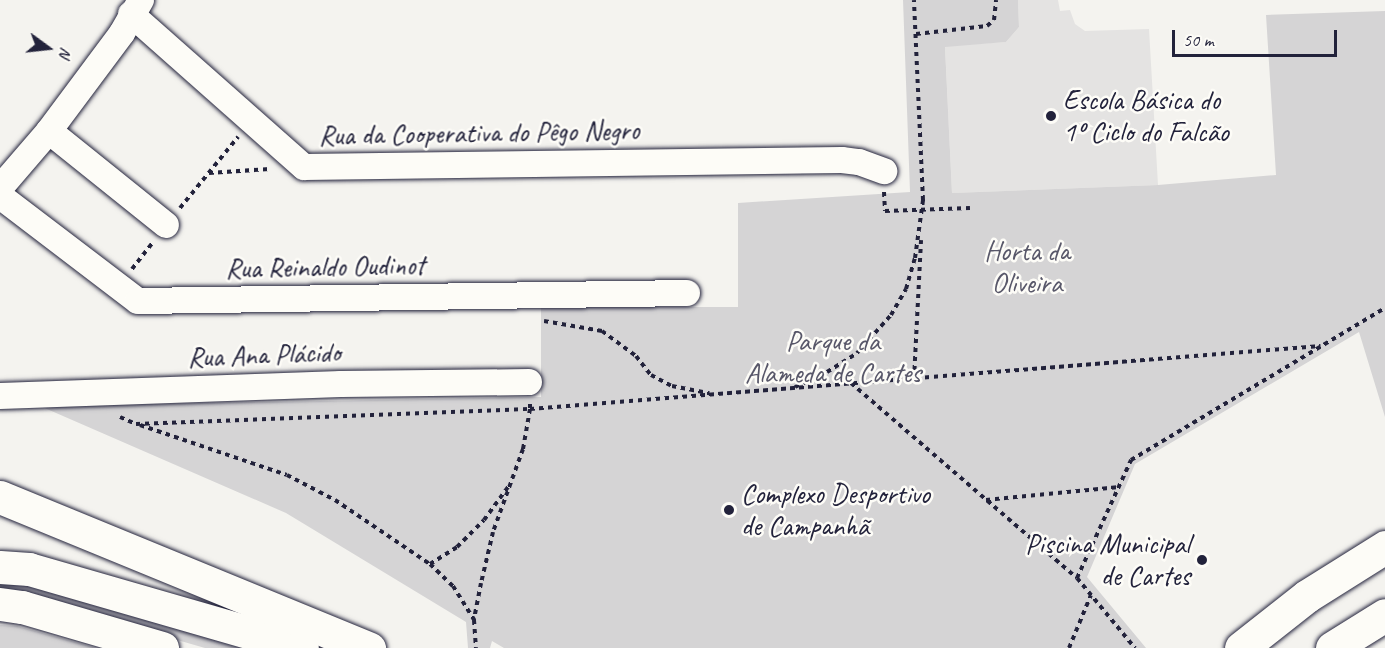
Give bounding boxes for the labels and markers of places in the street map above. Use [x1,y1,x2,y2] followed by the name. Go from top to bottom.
[1063,83,1229,149] place label: Escola Básica do 1º Ciclo do Falcão
[1044,109,1058,123] marker: Escola Básica do 1º Ciclo do Falcão
[741,477,930,543] place label: Complexo Desportivo de Campanhã
[722,503,736,517] marker: Complexo Desportivo de Campanhã
[1025,527,1190,593] place label: Piscina Municipal de Cartes
[1195,553,1209,567] marker: Piscina Municipal de Cartes

